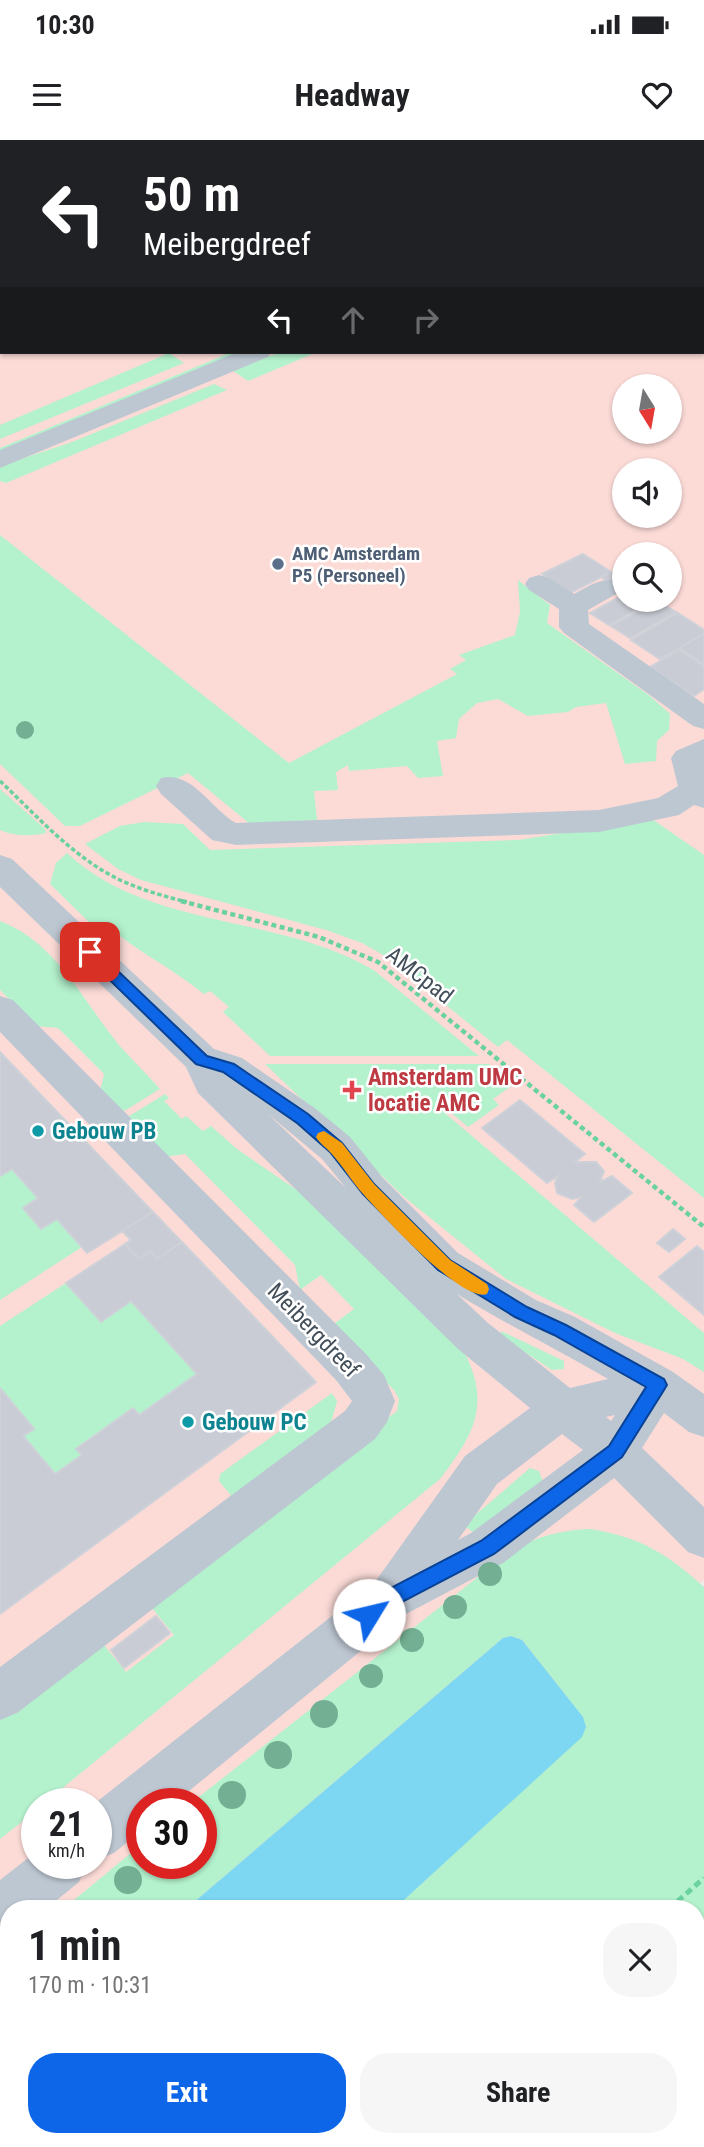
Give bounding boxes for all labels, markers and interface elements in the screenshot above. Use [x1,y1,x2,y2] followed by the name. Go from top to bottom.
[35,10,95,40] text: 10:30
[28,76,66,114] icon: menu
[294,76,410,114] text: Headway
[638,76,676,114] icon: heart
[143,166,240,223] text: 50 m
[28,168,119,259] icon: left
[143,225,311,263] text: Meibergdreef
[261,301,299,339] icon: left
[334,301,372,339] icon: ahead
[407,301,445,339] icon: right
[612,374,682,444] north arrow
[612,374,682,612] map controls
[612,458,682,528] button: sound
[292,542,420,587] place label: AMC Amsterdam P5 (Personeel)
[612,542,682,612] button: search
[270,556,286,572] marker: AMC Amsterdam P5 (Personeel)
[60,922,120,982] pin
[71,933,109,971] icon: arrive
[381,941,459,1010] street label: AMCpad
[368,1064,522,1117] place label: Amsterdam UMC locatie AMC
[342,1080,362,1100] marker: Amsterdam UMC locatie AMC
[52,1118,156,1145] place label: Gebouw PB
[30,1123,46,1139] marker: Gebouw PB
[262,1278,366,1384] street label: Meibergdreef
[202,1409,307,1436] place label: Gebouw PC
[180,1414,196,1430] marker: Gebouw PC
[332,1578,406,1652] position arrow
[126,1788,217,1879] speed limit sign: 30
[49,1804,84,1845] text: 21
[48,1840,85,1861] text: km/h
[28,1921,121,1970] text: 1 min
[603,1923,677,1997] button: close
[28,1972,152,1999] text: 170 m · 10:31
[28,2053,346,2133] button: Exit
[360,2053,677,2133] button: Share

